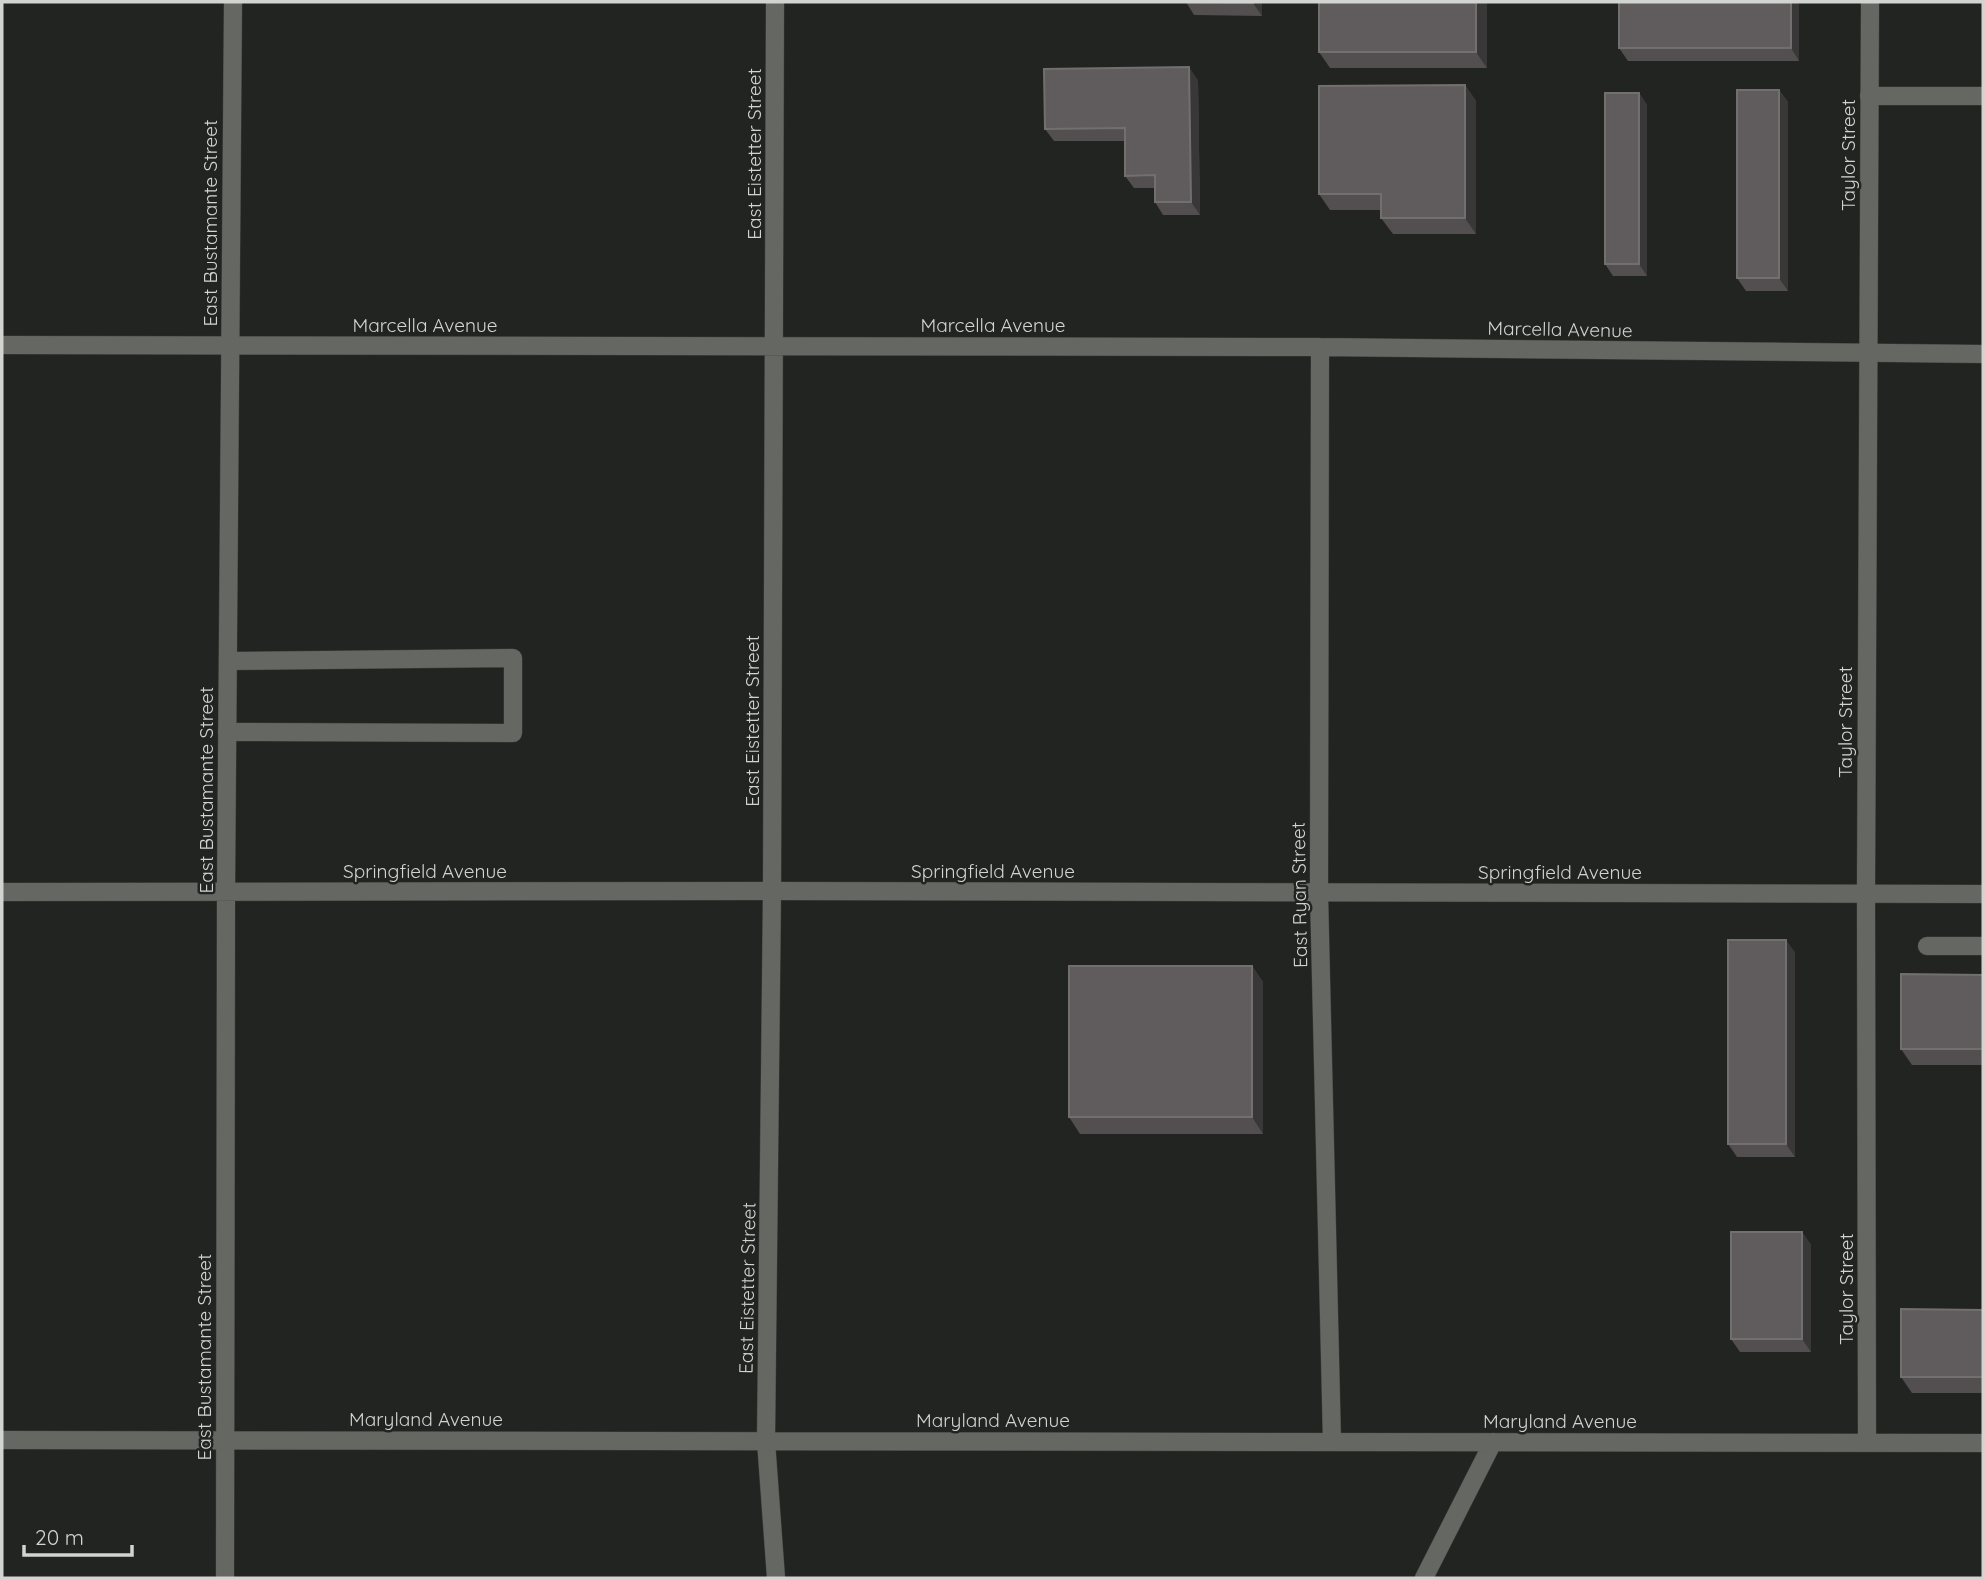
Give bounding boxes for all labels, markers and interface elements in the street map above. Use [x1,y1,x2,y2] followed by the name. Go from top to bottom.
[742,68,766,240] street label: East Eistetter Street
[1836,99,1860,211] street label: Taylor Street
[198,120,222,326] street label: East Bustamante Street
[352,313,498,337] street label: Marcella Avenue
[920,313,1066,337] street label: Marcella Avenue
[1487,316,1633,342] street label: Marcella Avenue
[740,635,764,807] street label: East Eistetter Street
[1833,666,1857,778] street label: Taylor Street
[194,687,218,893] street label: East Bustamante Street
[1286,822,1312,968] street label: East Ryan Street
[343,859,507,883] street label: Springfield Avenue
[911,859,1075,883] street label: Springfield Avenue
[1478,860,1642,884] street label: Springfield Avenue
[734,1202,760,1374] street label: East Eistetter Street
[1834,1233,1858,1345] street label: Taylor Street
[192,1254,216,1460] street label: East Bustamante Street
[349,1407,503,1431] street label: Maryland Avenue
[916,1408,1070,1432] street label: Maryland Avenue
[1483,1409,1637,1433] street label: Maryland Avenue
[24,1514,133,1558] scale bar
[35,1524,84,1550] text: 20 m

